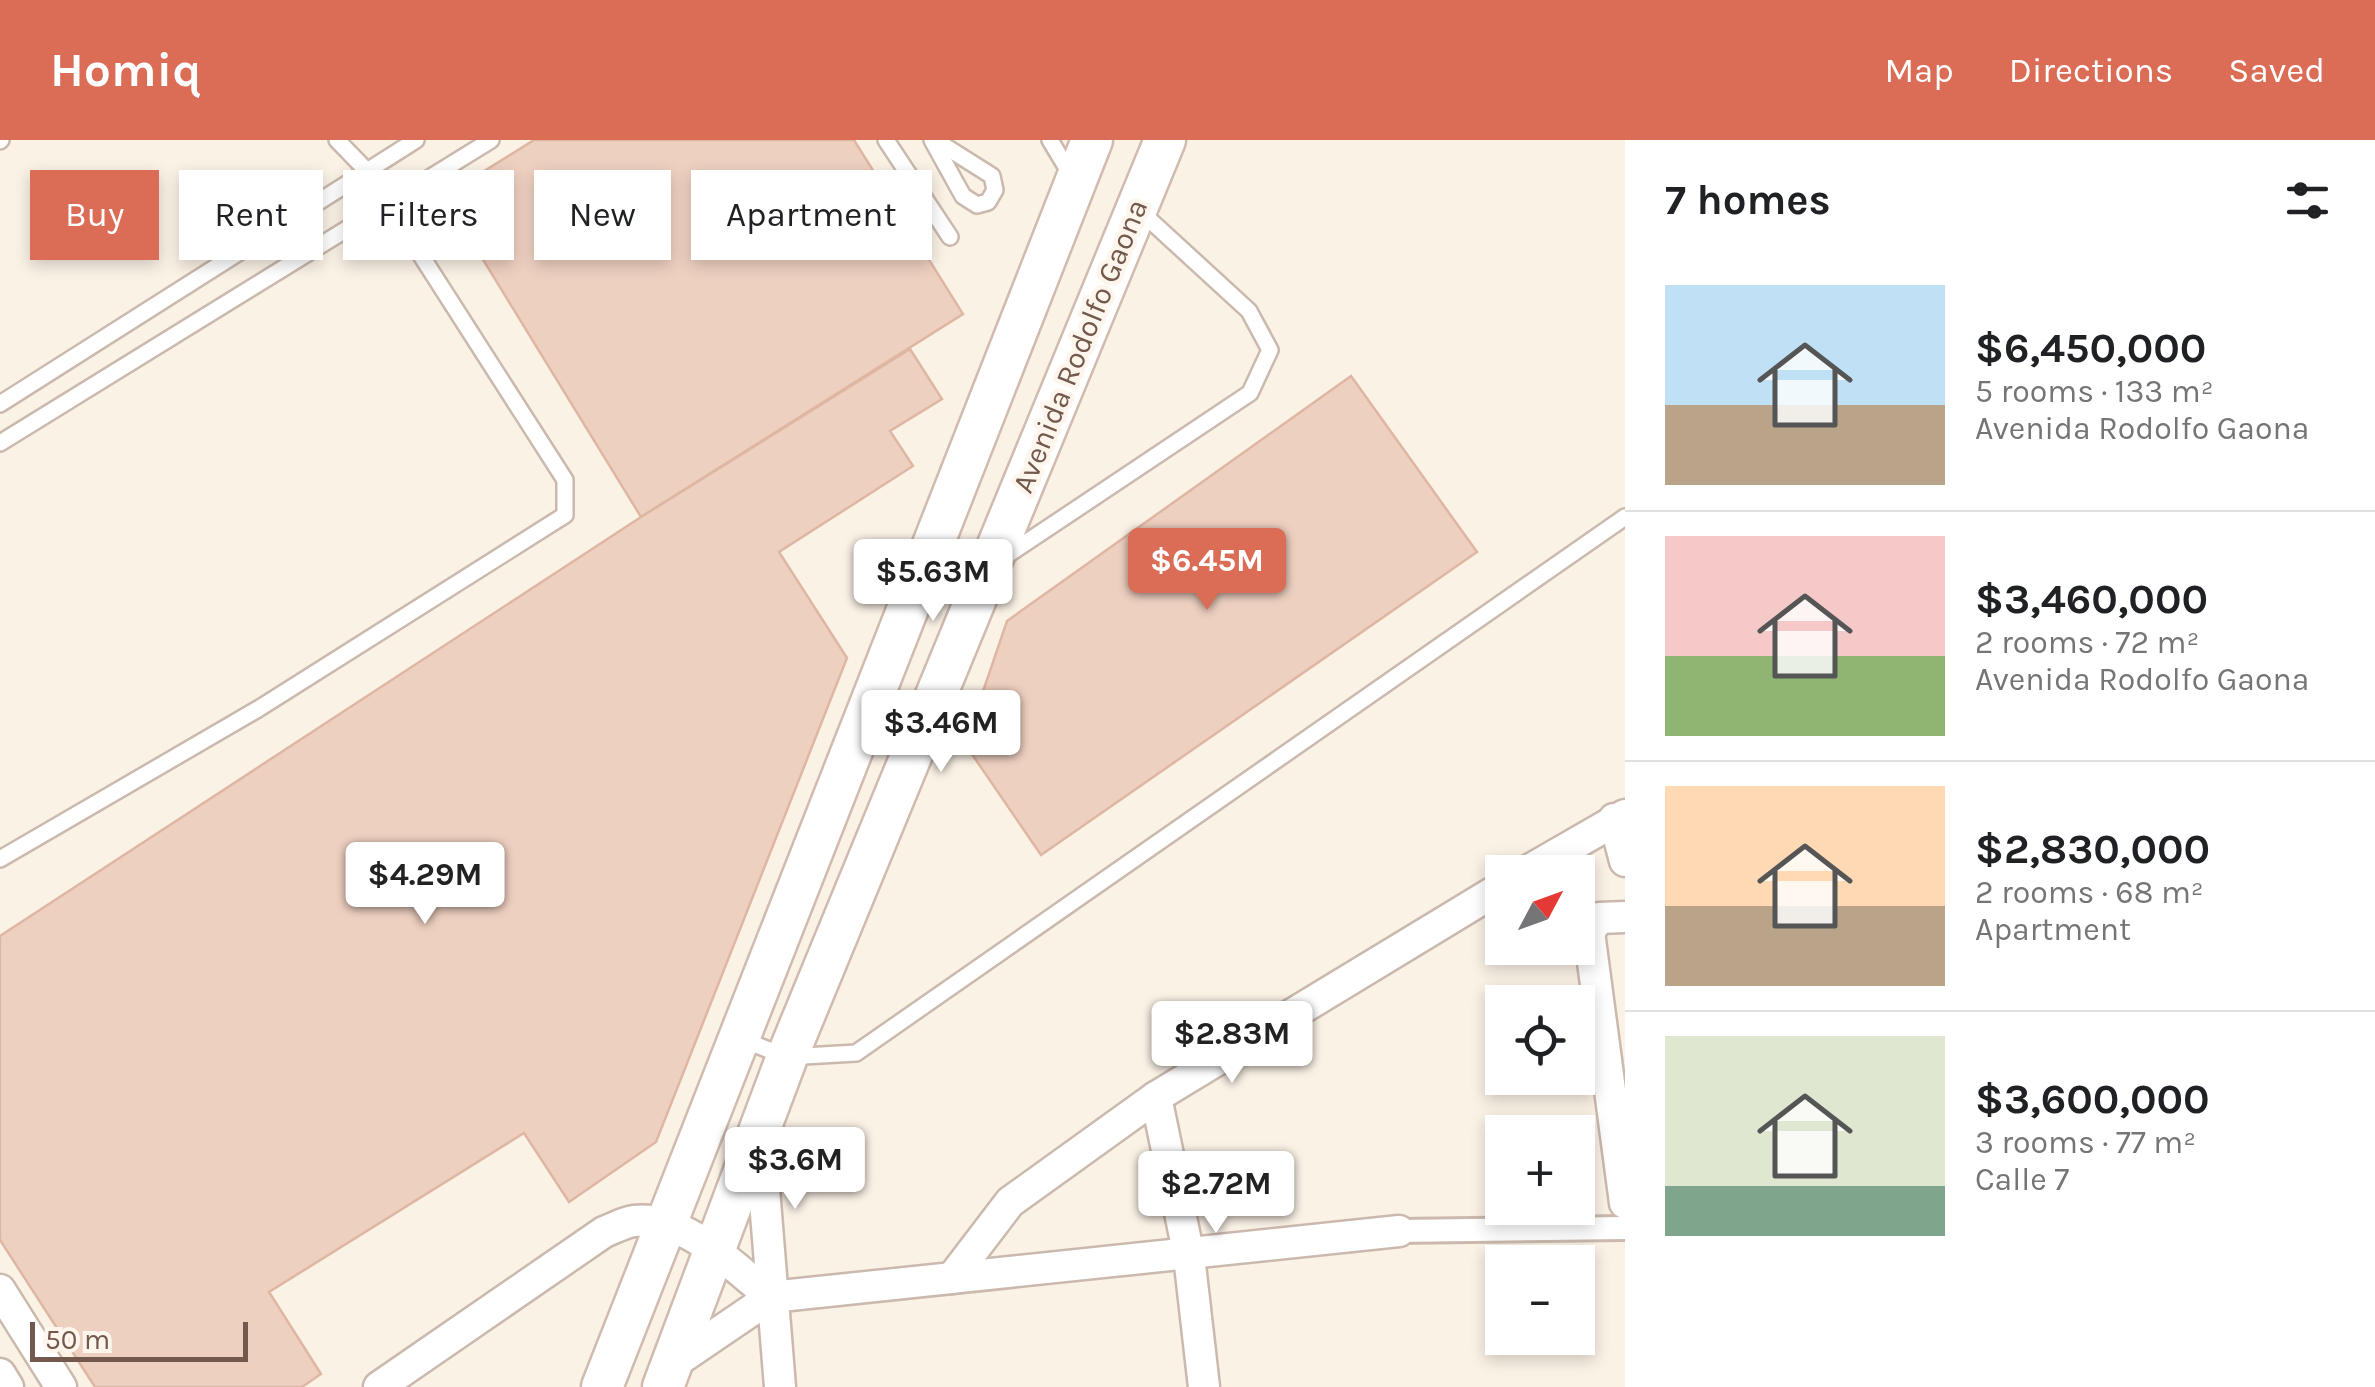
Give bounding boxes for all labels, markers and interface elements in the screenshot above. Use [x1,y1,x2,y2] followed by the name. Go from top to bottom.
[50,42,202,98] text: Homiq
[1884,50,1954,91] text: Map
[2009,50,2173,91] text: Directions
[2228,50,2325,91] text: Saved
[30,170,159,260] chip: Buy
[179,170,323,260] chip: Rent
[343,170,514,260] chip: Filters
[534,170,671,260] chip: New
[691,170,932,260] chip: Apartment
[2280,173,2335,228] icon: filters
[1665,175,1831,225] text: 7 homes
[1005,194,1155,498] street label: Avenida Rodolfo Gaona
[1975,323,2206,373] text: $6,450,000
[1745,325,1865,445] icon: home
[1975,373,2214,410] text: 5 rooms · 133 m²
[1975,410,2309,447] text: Avenida Rodolfo Gaona
[1126,528,1288,613] pin: $6.45M
[852,539,1014,624] pin: $5.63M
[1150,542,1264,579] text: $6.45M
[876,553,990,590] text: $5.63M
[1975,574,2208,624] text: $3,460,000
[1745,576,1865,696] icon: home
[1975,624,2199,661] text: 2 rooms · 72 m²
[1975,661,2309,698] text: Avenida Rodolfo Gaona
[860,690,1022,775] pin: $3.46M
[883,704,999,741] text: $3.46M
[1975,824,2210,874] text: $2,830,000
[1745,826,1865,946] icon: home
[344,842,506,927] pin: $4.29M
[1485,855,1595,965] north arrow
[1485,855,1595,1355] map controls
[368,856,482,893] text: $4.29M
[1975,874,2204,911] text: 2 rooms · 68 m²
[1975,911,2131,948] text: Apartment
[1485,985,1595,1095] button: locate
[1151,1001,1313,1086] pin: $2.83M
[1174,1015,1290,1052] text: $2.83M
[1975,1074,2210,1124] text: $3,600,000
[1745,1076,1865,1196] icon: home
[1485,1115,1595,1225] button: +
[1975,1124,2196,1161] text: 3 rooms · 77 m²
[725,1127,865,1212] pin: $3.6M
[747,1141,843,1178] text: $3.6M
[1135,1151,1297,1236] pin: $2.72M
[1975,1161,2069,1198] text: Calle 7
[1160,1165,1272,1202] text: $2.72M
[1485,1245,1595,1355] button: −
[30,1317,248,1362] scale bar
[45,1323,110,1356] text: 50 m

